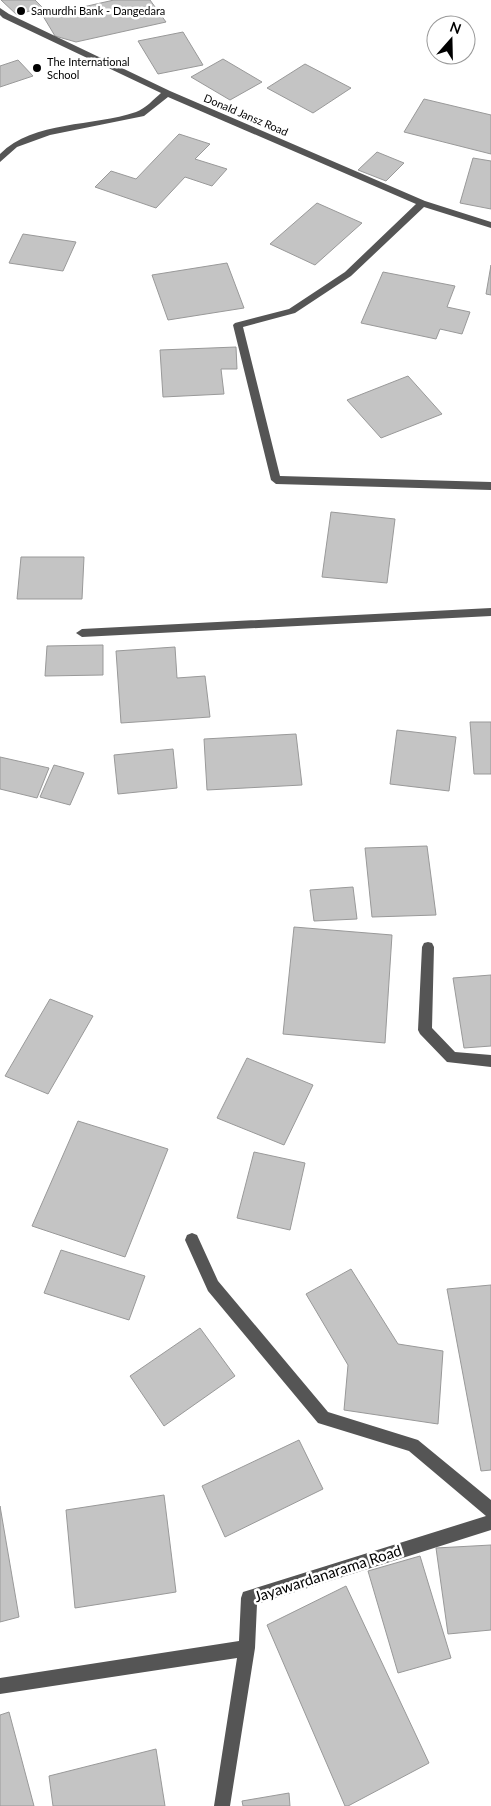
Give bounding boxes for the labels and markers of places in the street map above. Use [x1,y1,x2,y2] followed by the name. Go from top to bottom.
[31,4,165,17] place label: Samurdhi Bank - Dangedara
[15,5,27,17] marker: Samurdhi Bank - Dangedara
[47,55,130,81] place label: The International School
[31,62,43,74] marker: The International School

